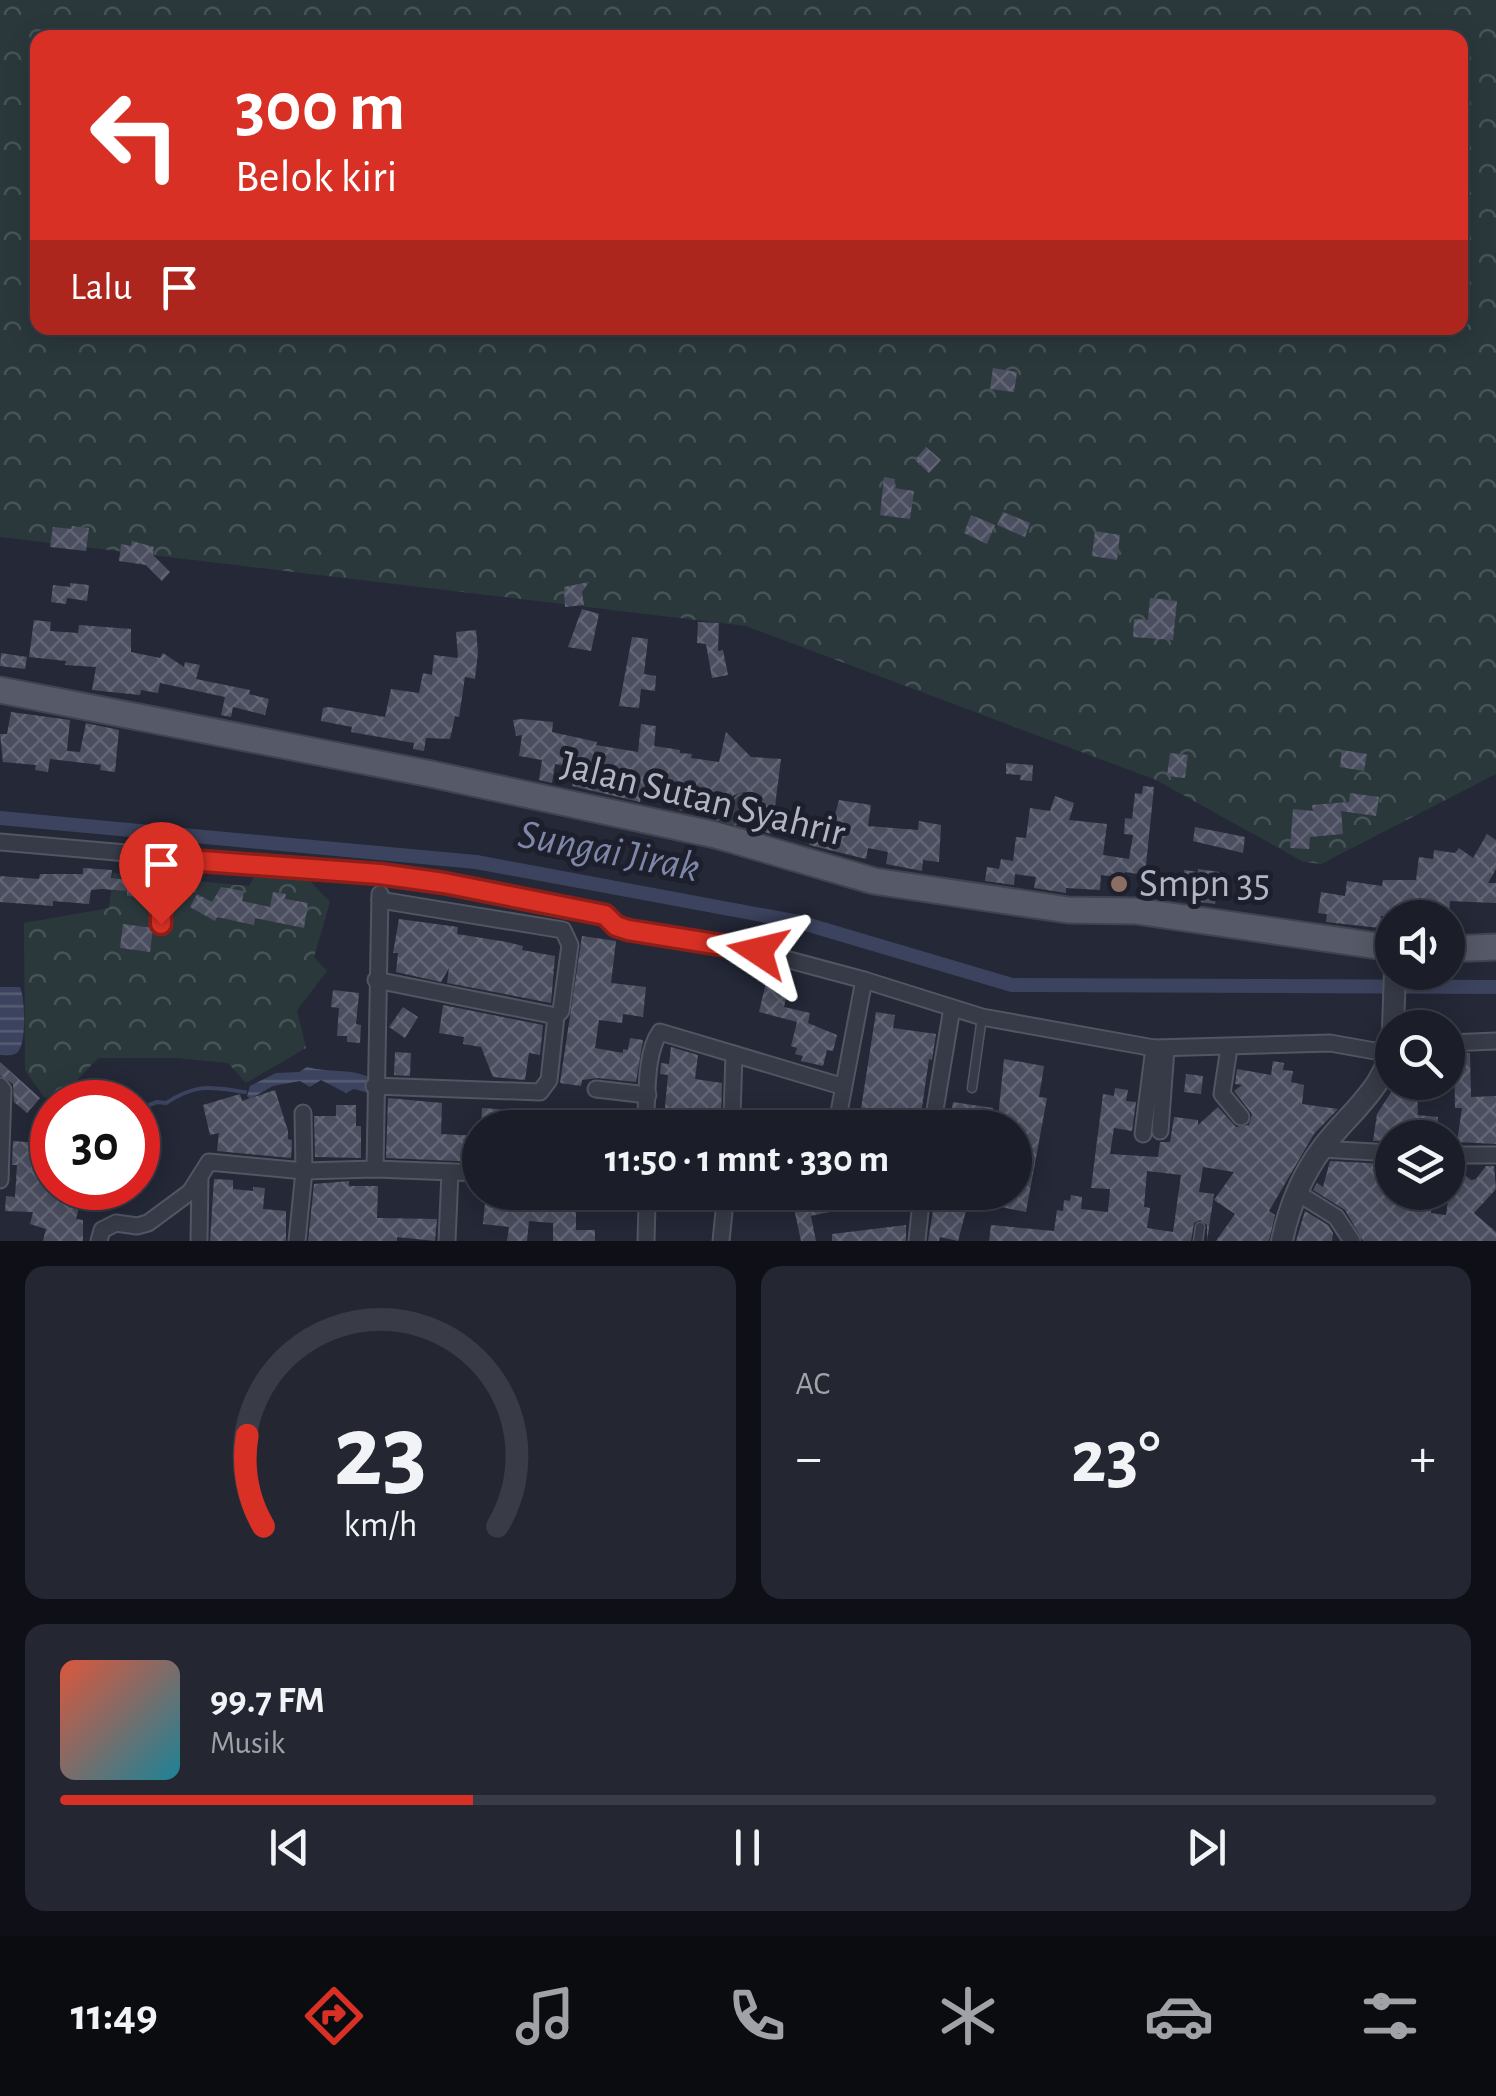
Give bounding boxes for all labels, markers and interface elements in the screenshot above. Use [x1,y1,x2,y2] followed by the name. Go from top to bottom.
[70,70,200,200] icon: left
[235,73,405,143] text: 300 m
[235,155,397,200] text: Belok kiri
[152,260,207,315] icon: arrive
[70,269,132,307] text: Lalu
[557,744,849,854] street label: Jalan Sutan Syahrir
[515,813,703,889] water label: Sungai Jirak
[119,822,204,925] pin
[134,837,189,892] icon: arrive
[1139,864,1270,904] place label: Smpn 35
[1108,873,1130,895] marker: Smpn 35
[706,899,810,1003] position arrow
[1375,900,1465,1210] map controls
[1375,900,1465,990] button: sound
[1375,1010,1465,1100] button: search
[30,1080,160,1210] speed limit sign: 30
[1375,1120,1465,1210] button: layers
[605,1141,889,1179] text: 11:50 · 1 mnt · 330 m
[796,1368,830,1400] text: AC
[333,1401,427,1505] text: 23
[1071,1421,1161,1496] text: 23°
[796,1431,822,1486] text: −
[1410,1431,1436,1486] text: +
[343,1507,417,1543] text: km/h
[210,1682,325,1720] text: 99.7 FM
[210,1727,285,1759] text: Musik
[262,1820,317,1875] icon: previous
[720,1820,775,1875] icon: pause
[1179,1820,1234,1875] icon: next
[299,1981,369,2051] icon: directions
[510,1981,580,2051] icon: music
[722,1981,792,2051] icon: phone
[933,1981,1003,2051] icon: climate
[1144,1981,1214,2051] icon: car
[1355,1981,1425,2051] icon: filters
[71,1993,158,2038] text: 11:49

